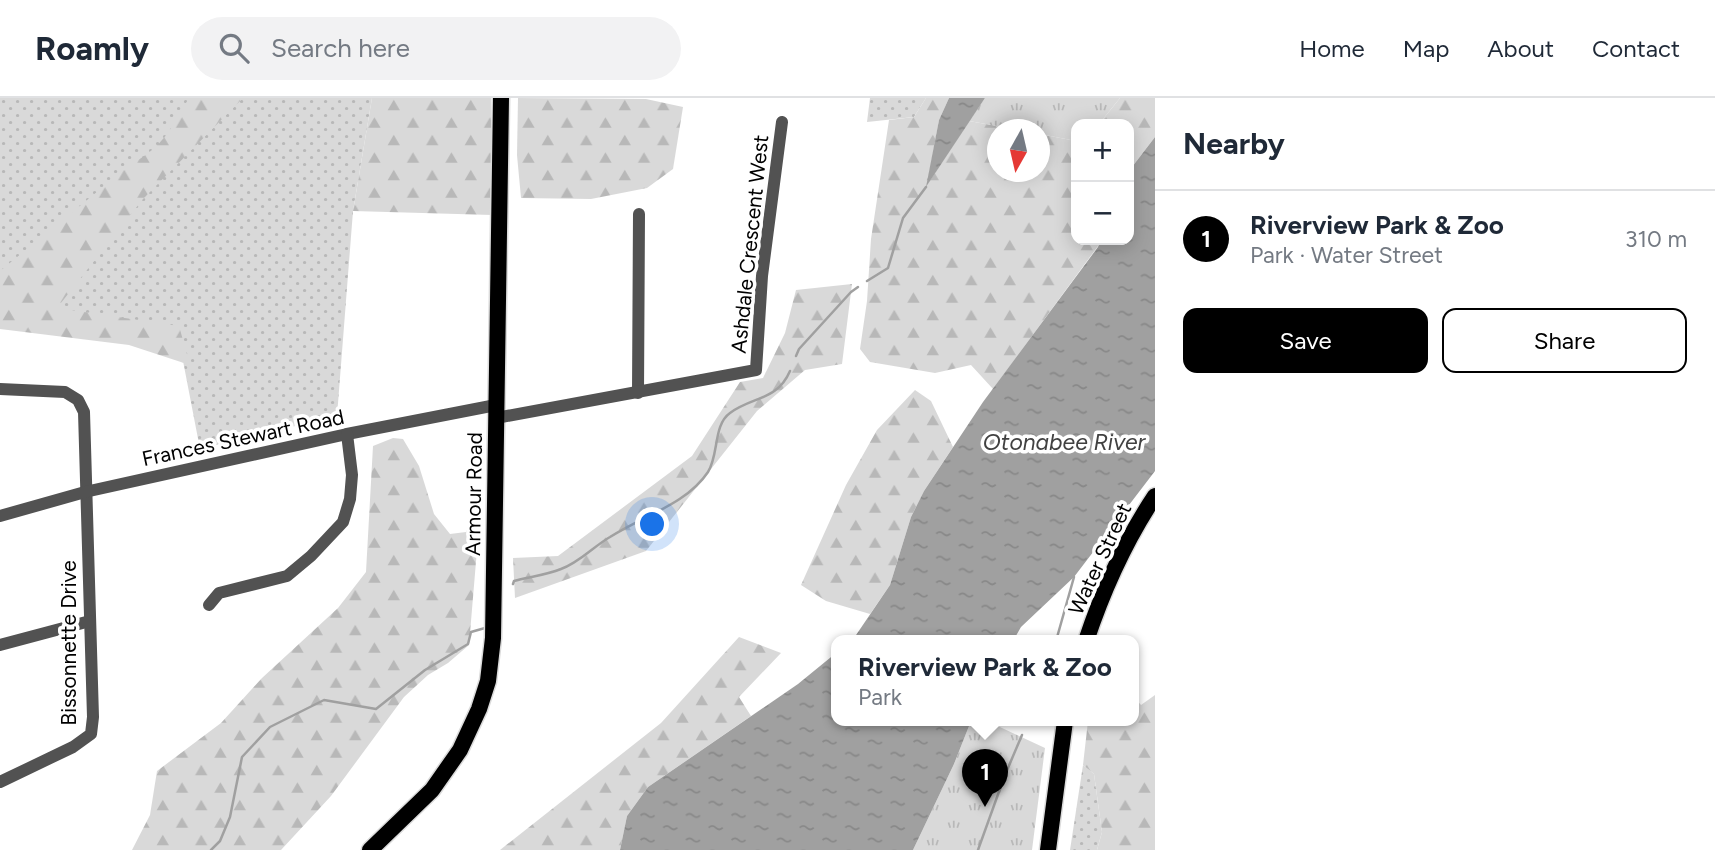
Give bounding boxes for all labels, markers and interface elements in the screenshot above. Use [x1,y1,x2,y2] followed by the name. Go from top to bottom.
[191,17,681,80] search box
[35,29,149,68] text: Roamly
[215,29,253,67] icon: search
[271,32,410,64] text: Search here
[1299,34,1365,63] text: Home
[1403,34,1449,63] text: Map
[1487,34,1554,63] text: About
[1592,34,1680,63] text: Contact
[987,119,1050,182] north arrow
[1071,119,1134,245] map controls
[1071,119,1134,182] button: +
[1183,125,1285,162] text: Nearby
[726,133,773,354] street label: Ashdale Crescent West
[1071,182,1134,245] button: −
[1250,209,1504,241] text: Riverview Park & Zoo
[1201,225,1211,253] text: 1
[1625,225,1687,253] text: 310 m
[1250,241,1443,269] text: Park · Water Street
[1183,308,1428,373] button: Save
[1442,308,1687,373] button: Share
[140,404,346,471] street label: Frances Stewart Road
[983,428,1147,456] water label: Otonabee River
[460,432,487,556] street label: Armour Road
[1063,499,1136,619] street label: Water Street
[635,507,669,541] your location
[56,560,81,726] street label: Bissonnette Drive
[831,635,1139,726] popup
[858,651,1112,683] text: Riverview Park & Zoo
[858,683,902,711] text: Park
[962,749,1008,807] pin: 1

